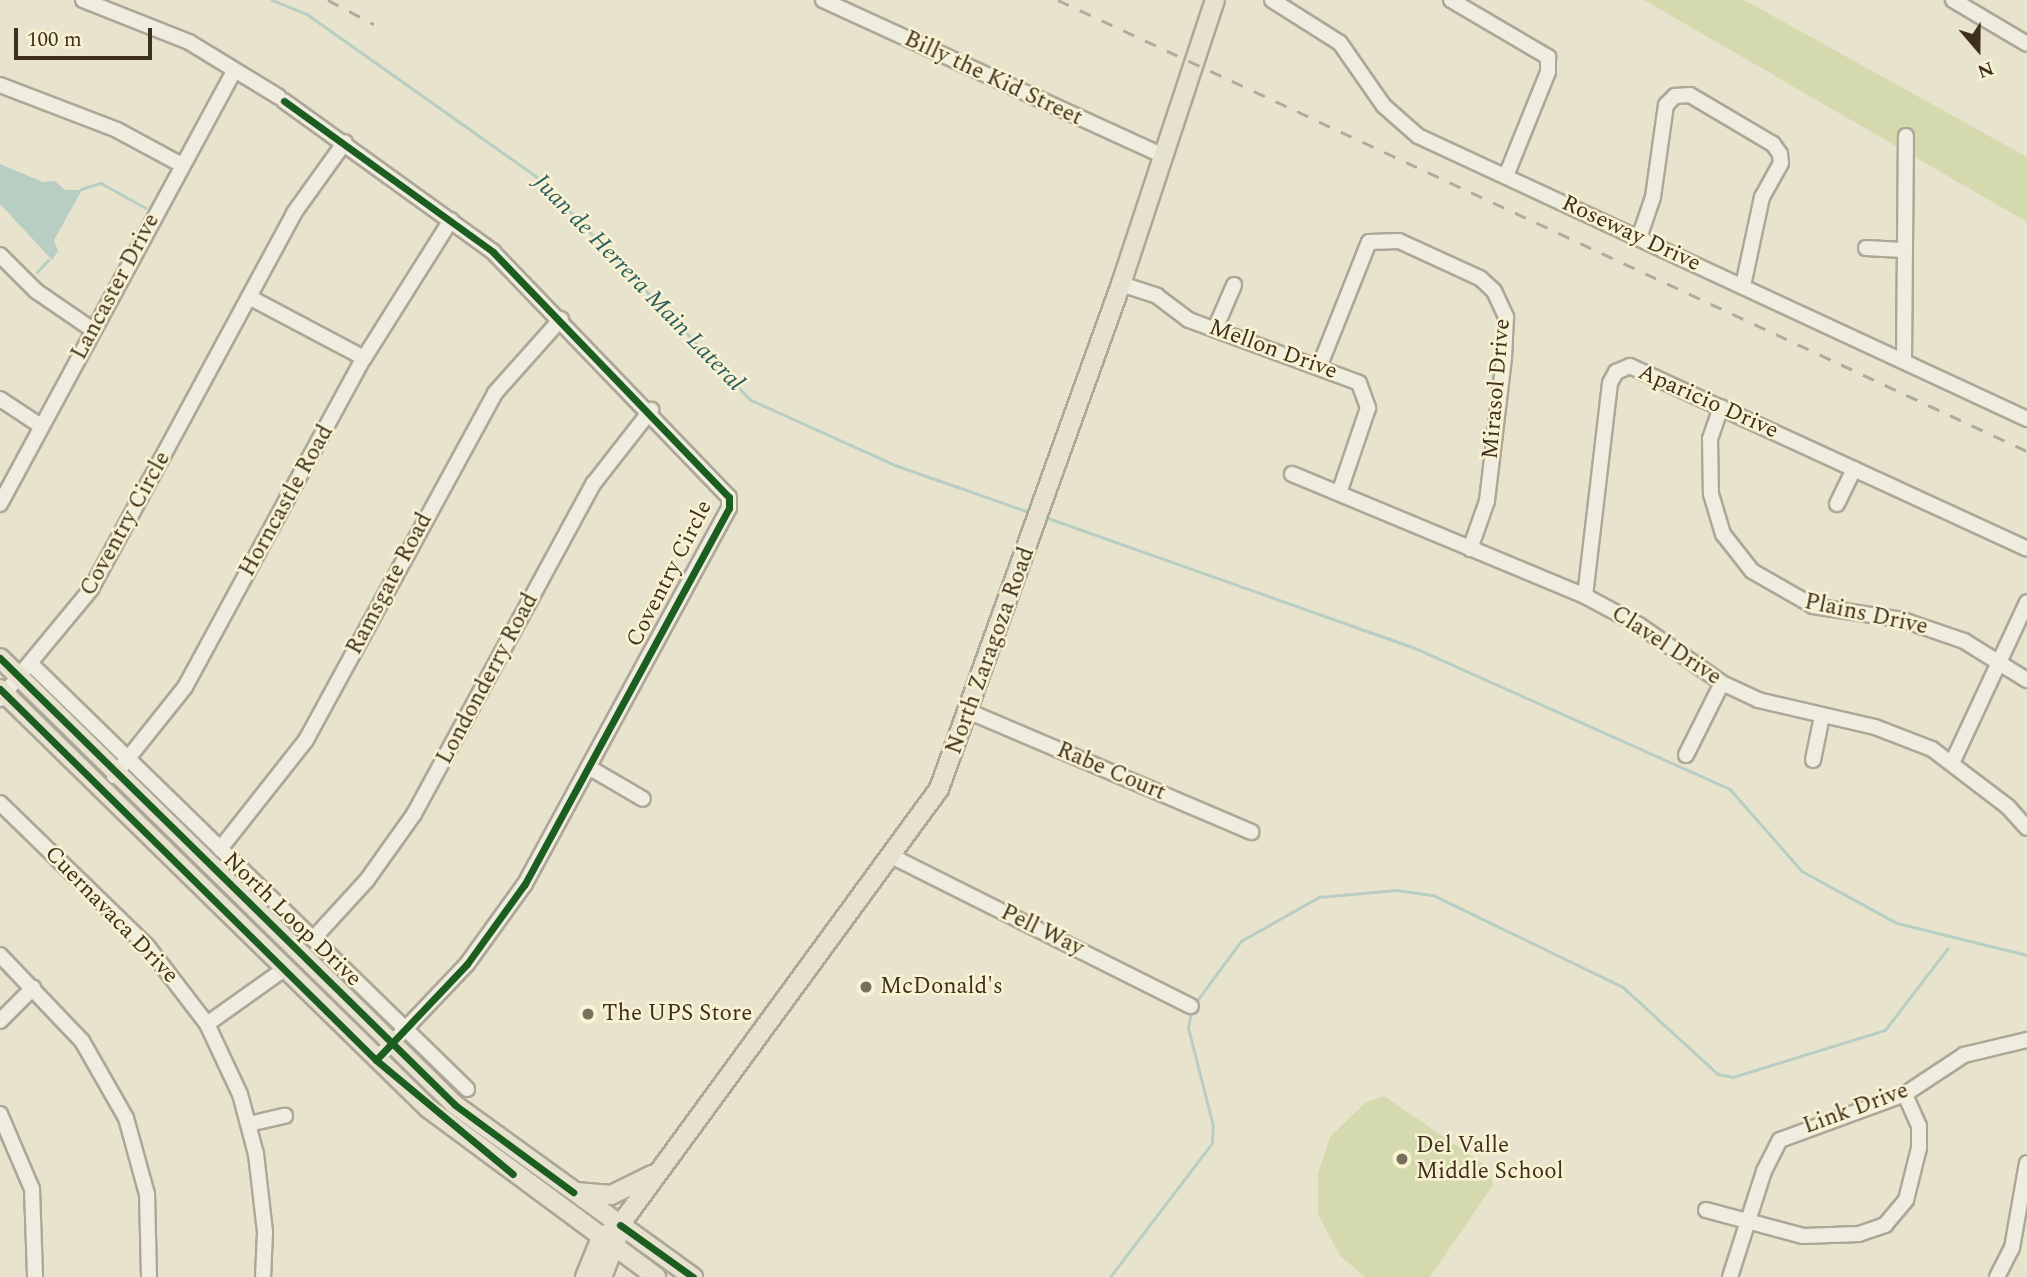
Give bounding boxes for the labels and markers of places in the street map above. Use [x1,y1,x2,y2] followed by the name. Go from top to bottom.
[880,973,1003,1001] place label: McDonald's
[858,979,874,995] marker: McDonald's
[602,1000,752,1028] place label: The UPS Store
[580,1006,596,1022] marker: The UPS Store
[1416,1132,1563,1186] place label: Del Valle Middle School
[1394,1151,1410,1167] marker: Del Valle Middle School

